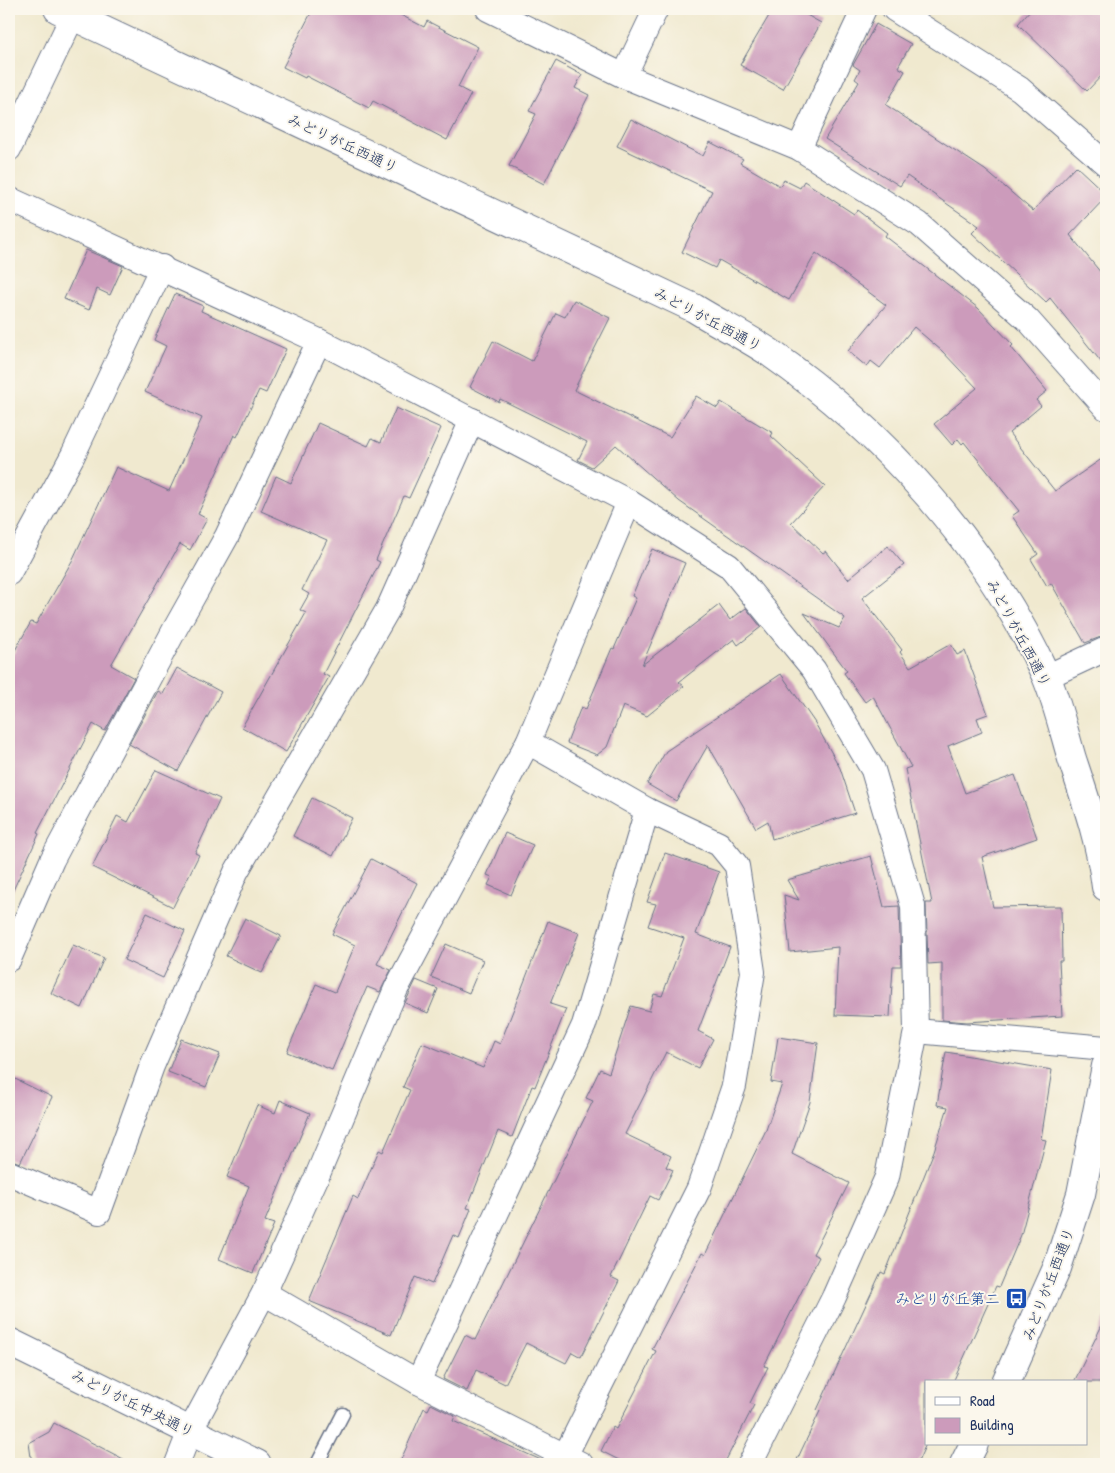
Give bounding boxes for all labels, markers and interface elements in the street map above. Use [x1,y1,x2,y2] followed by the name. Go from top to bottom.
[284,108,402,178] street label: みどりが丘西通り
[650,282,766,356] street label: みどりが丘西通り
[982,575,1056,691] street label: みどりが丘西通り
[1017,1224,1079,1344] street label: みどりが丘西通り
[1004,1286,1028,1310] bus stop icon: みどりが丘第二
[895,1288,1000,1309] place label: みどりが丘第二
[68,1364,198,1442] street label: みどりが丘中央通り
[925,1380,1088,1446] legend
[970,1390,995,1411] text: Road
[970,1414,1014,1435] text: Building

